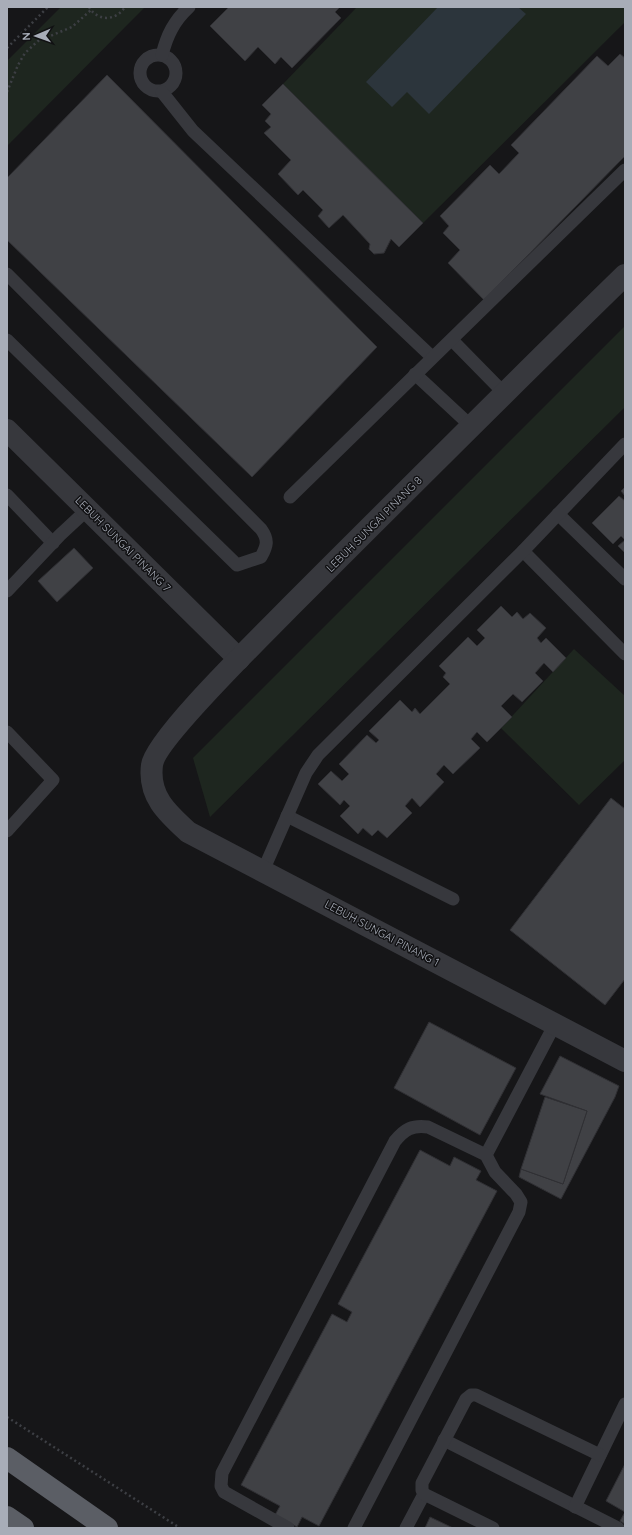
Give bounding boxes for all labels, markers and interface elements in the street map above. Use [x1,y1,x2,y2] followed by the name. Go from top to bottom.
[16,16,56,56] north arrow
[19,32,33,41] text: N
[323,473,425,575] street label: LEBUH SUNGAI PINANG 8
[72,493,174,595] street label: LEBUH SUNGAI PINANG 7
[322,897,442,969] street label: LEBUH SUNGAI PINANG 1

